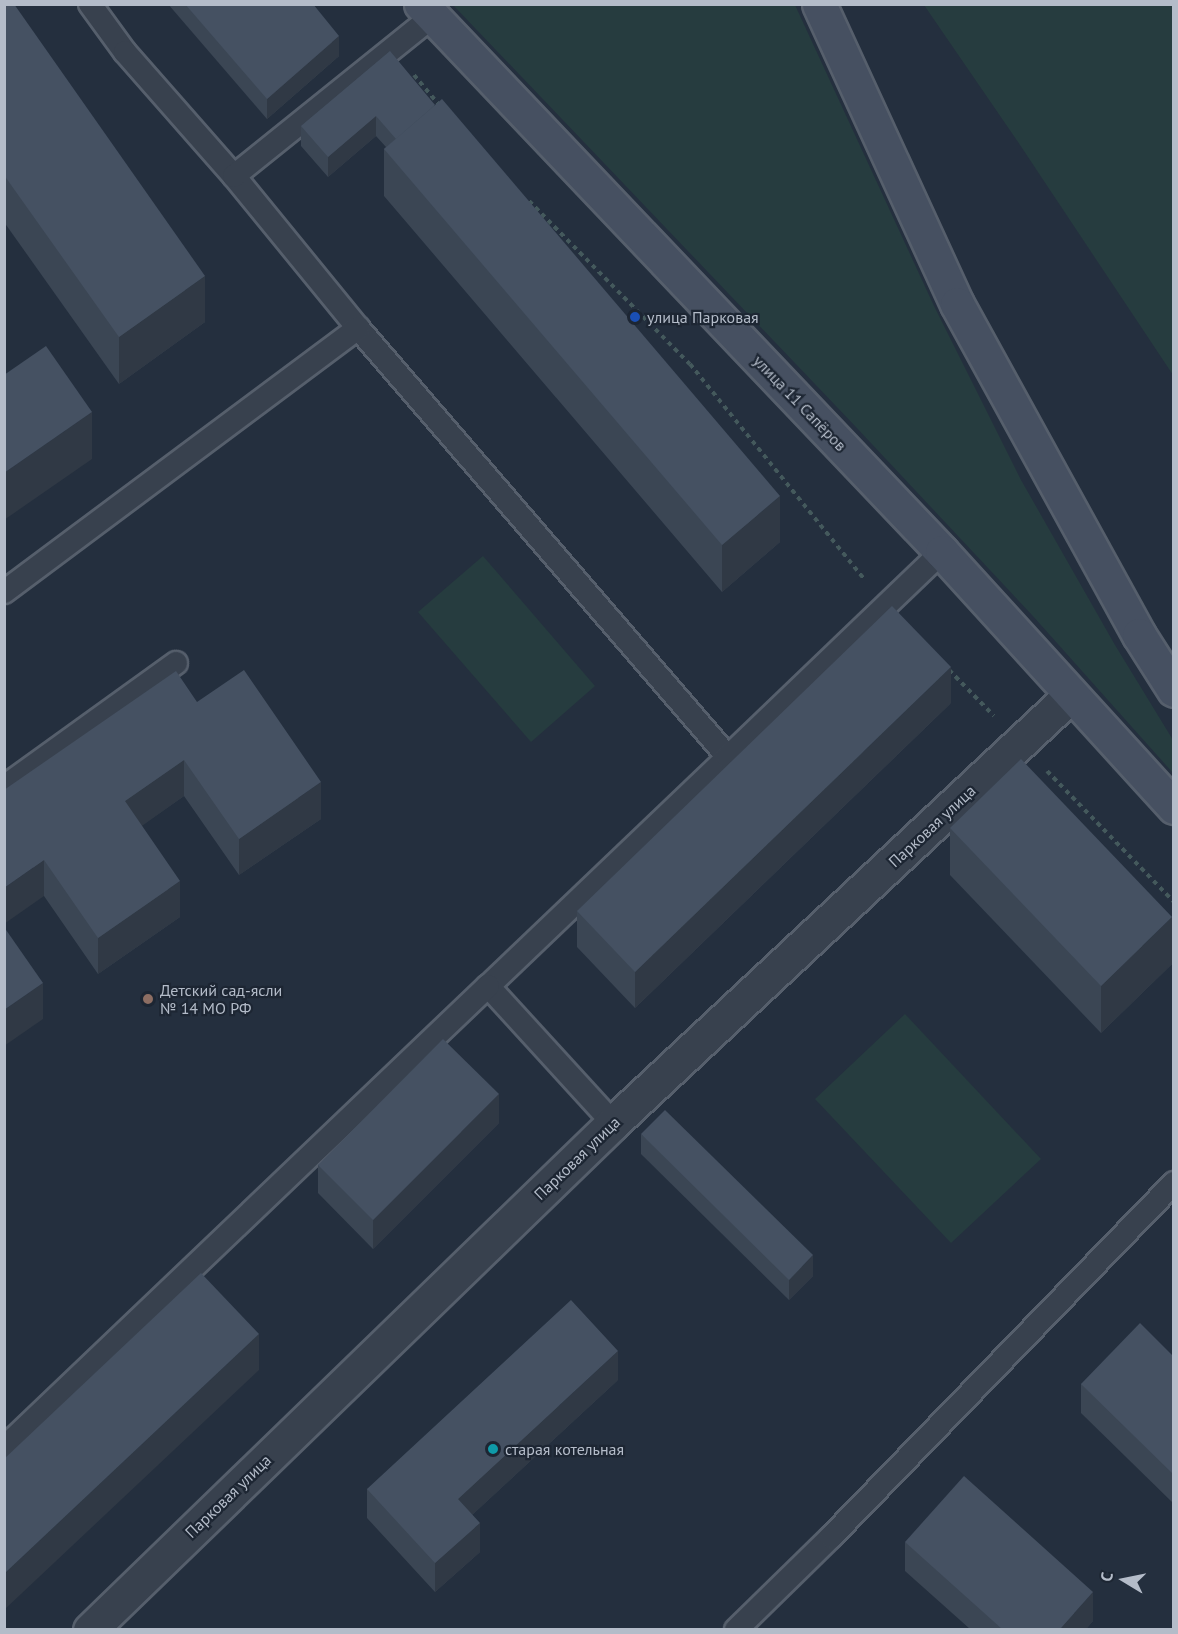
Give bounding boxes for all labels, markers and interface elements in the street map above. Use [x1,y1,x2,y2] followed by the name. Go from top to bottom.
[647,307,759,327] place label: улица Парковая
[628,310,642,324] marker: улица Парковая
[749,351,851,455] street label: улица 11 Сапёров
[885,781,979,871] street label: Парковая улица
[160,980,282,1018] place label: Детский сад-ясли № 14 МО РФ
[141,992,155,1006] marker: Детский сад-ясли № 14 МО РФ
[530,1112,624,1204] street label: Парковая улица
[505,1439,624,1459] place label: старая котельная
[486,1442,500,1456] marker: старая котельная
[181,1450,275,1542] street label: Парковая улица
[1094,1550,1154,1610] north arrow
[1096,1571,1117,1583] text: С

